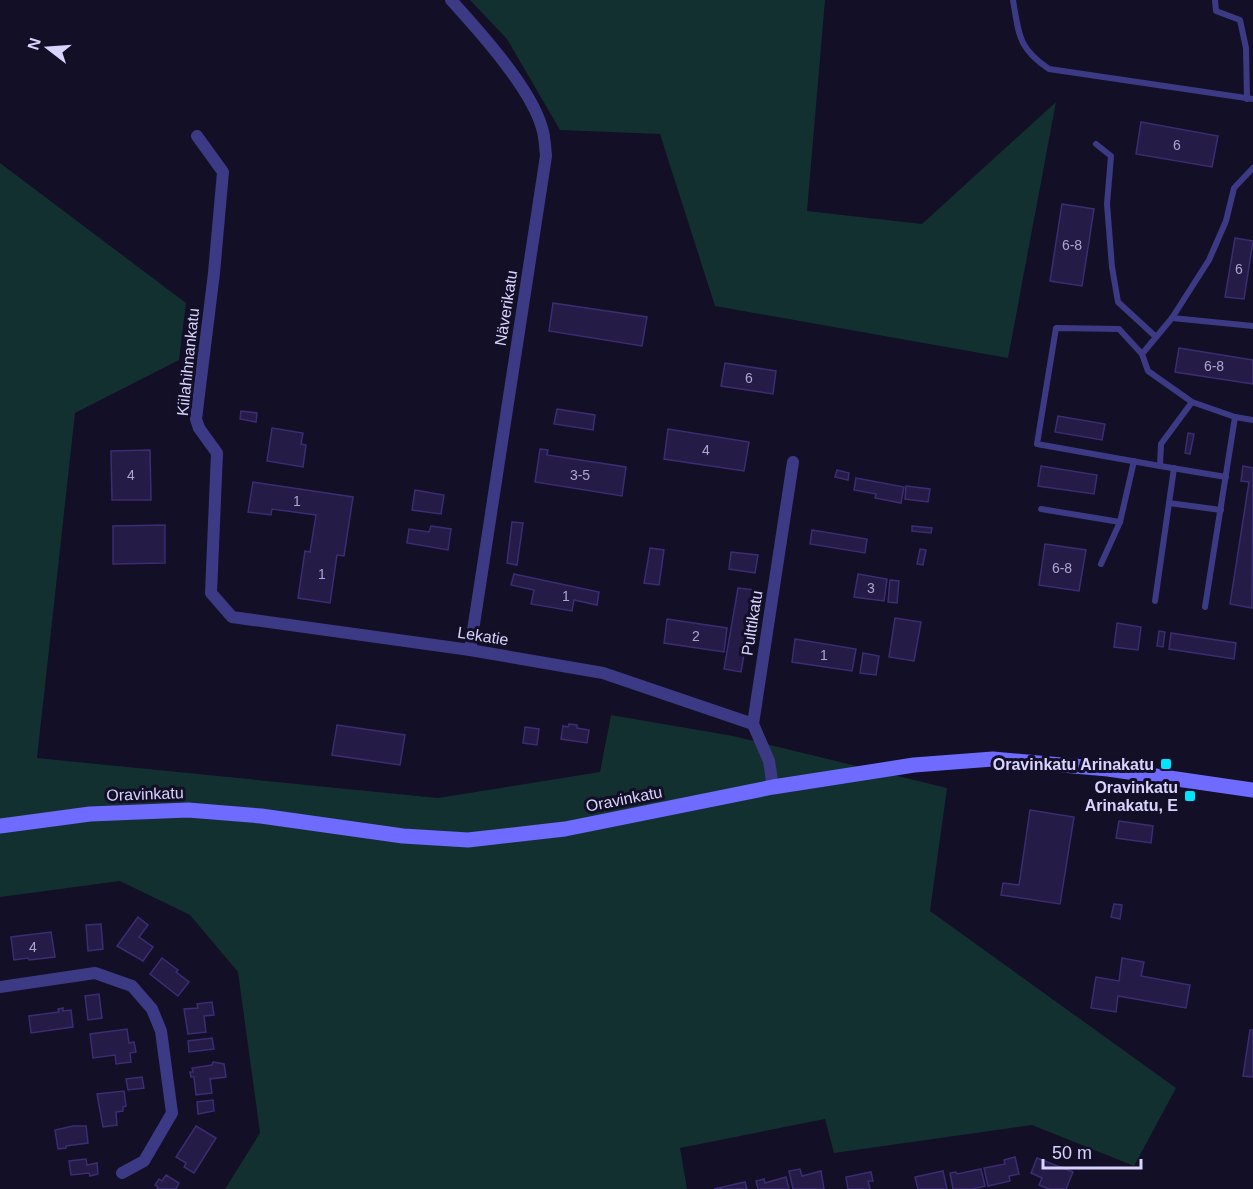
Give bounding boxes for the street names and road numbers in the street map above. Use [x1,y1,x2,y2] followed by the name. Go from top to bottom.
[492,269,520,347] street label: Näverikatu
[174,307,202,417] street label: Kiilahihnankatu
[738,589,766,657] street label: Pulttikatu
[456,624,510,648] street label: Lekatie
[584,783,664,815] street label: Oravinkatu
[106,784,184,804] street label: Oravinkatu

